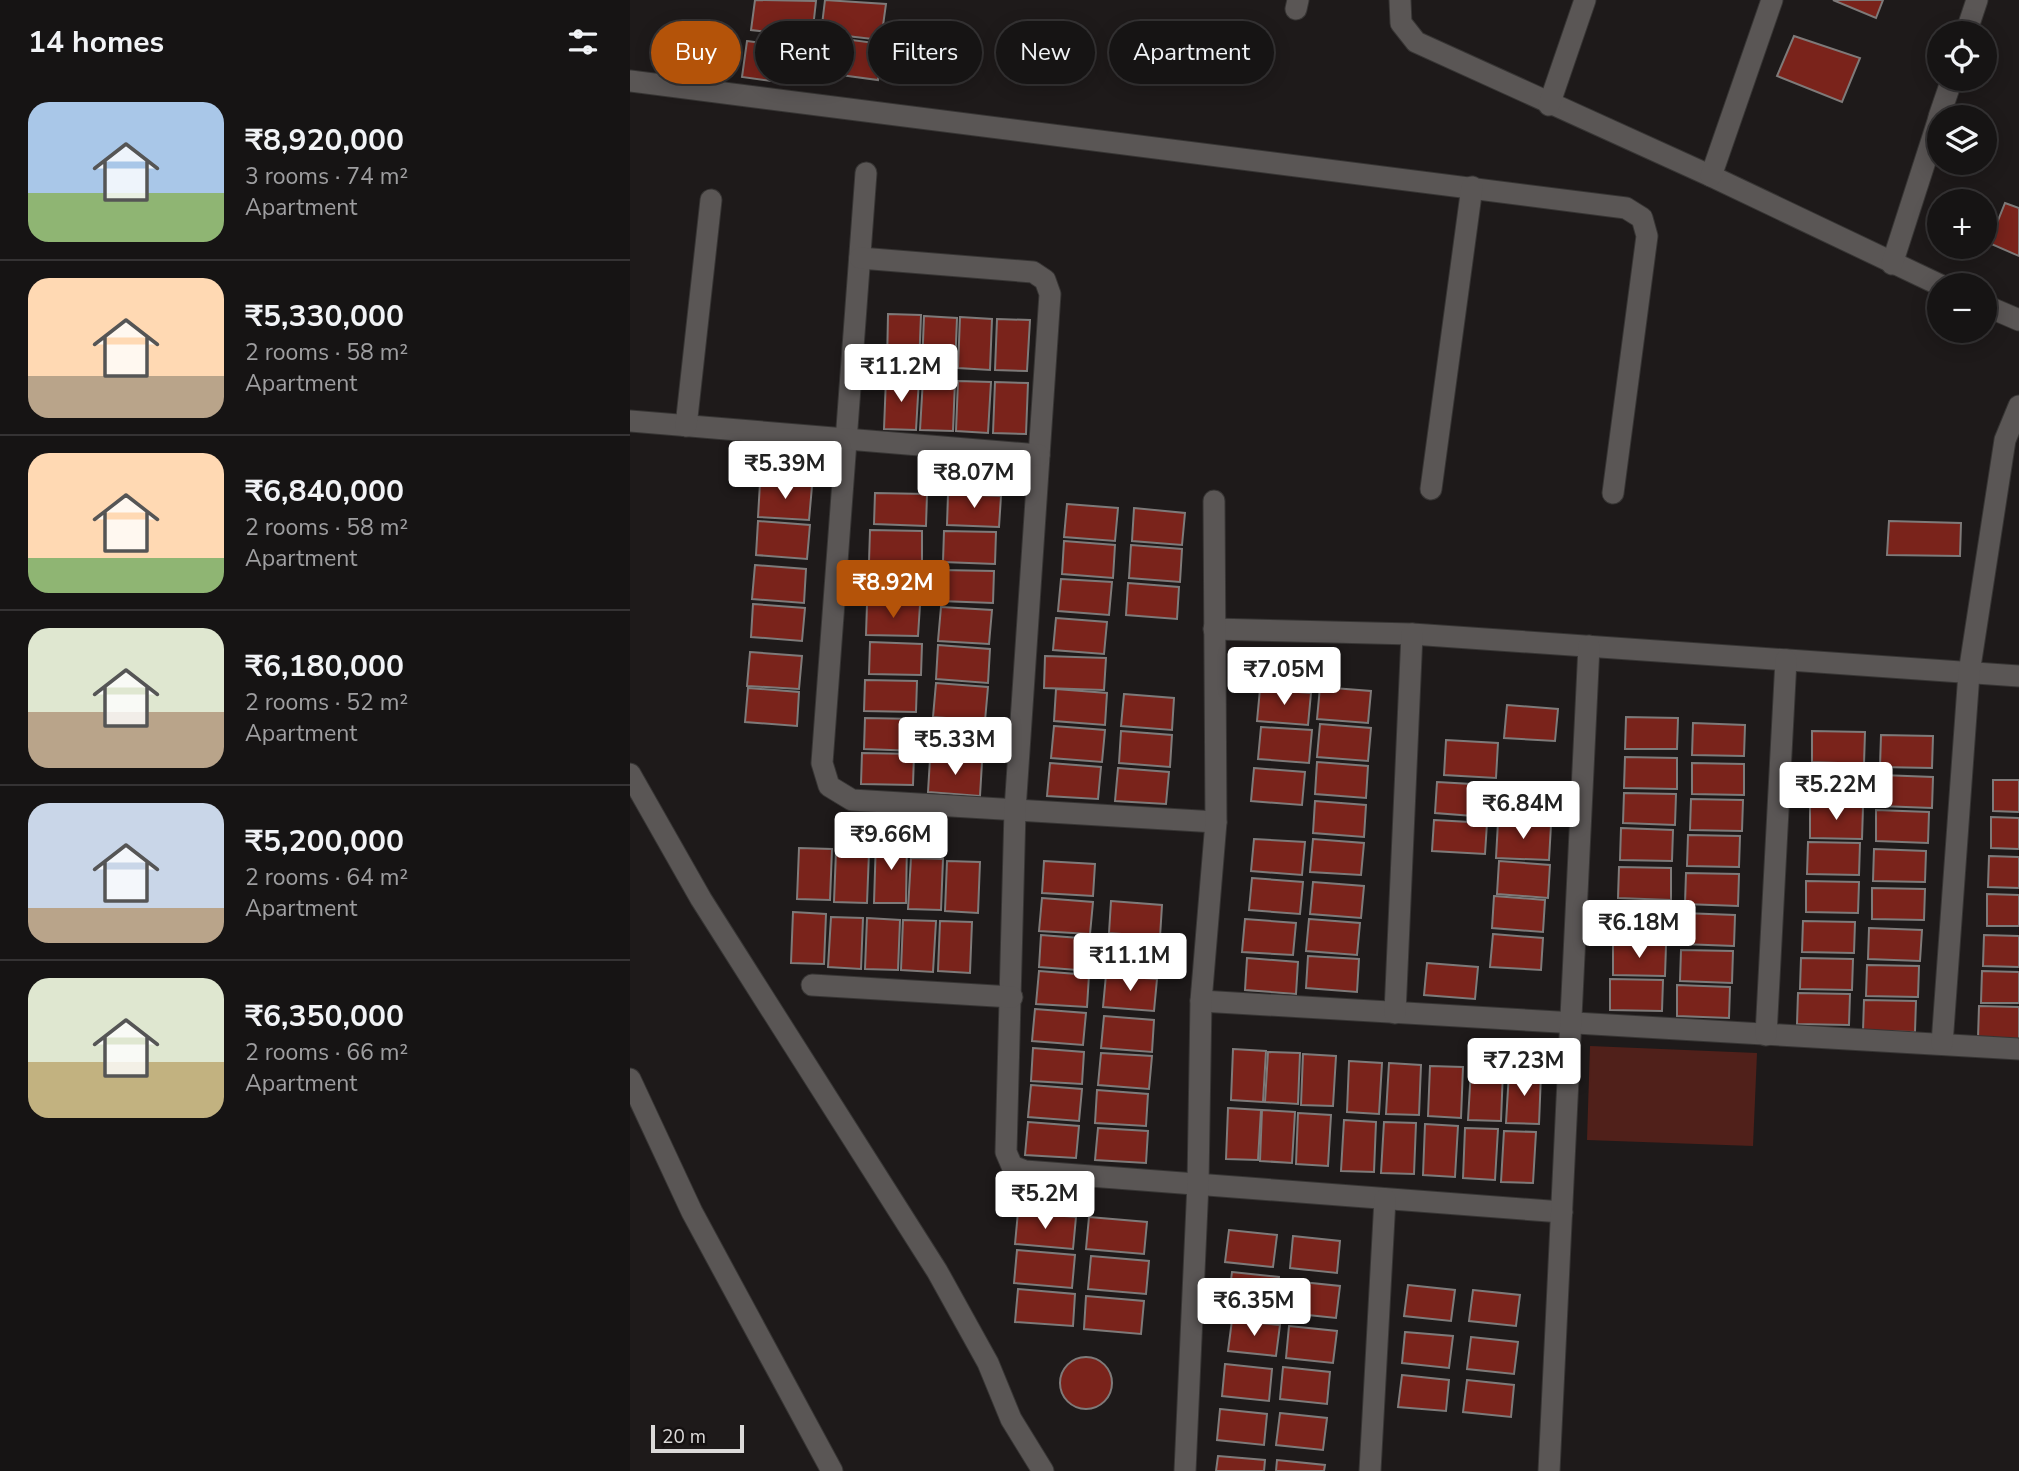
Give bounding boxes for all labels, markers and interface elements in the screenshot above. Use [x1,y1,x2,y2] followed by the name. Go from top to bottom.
[651,21,741,84] chip: Buy
[755,21,854,84] chip: Rent
[868,21,982,84] chip: Filters
[996,21,1095,84] chip: New
[1109,21,1274,84] chip: Apartment
[1927,21,1997,343] map controls
[1927,21,1997,91] button: locate
[28,22,164,63] text: 14 homes
[564,23,602,61] icon: filters
[1927,105,1997,175] button: layers
[245,120,404,161] text: ₹8,920,000
[84,130,168,214] icon: home
[245,161,408,192] text: 3 rooms · 74 m²
[1927,189,1997,259] button: +
[245,192,357,223] text: Apartment
[1927,273,1997,343] button: −
[245,296,404,337] text: ₹5,330,000
[84,306,168,390] icon: home
[245,337,408,368] text: 2 rooms · 58 m²
[844,344,958,404] pin: ₹11.2M
[861,351,941,382] text: ₹11.2M
[245,368,357,399] text: Apartment
[728,442,842,501] pin: ₹5.39M
[745,448,825,479] text: ₹5.39M
[917,450,1031,510] pin: ₹8.07M
[934,457,1014,488] text: ₹8.07M
[245,471,404,512] text: ₹6,840,000
[84,481,168,565] icon: home
[245,512,408,543] text: 2 rooms · 58 m²
[245,543,357,574] text: Apartment
[836,560,950,620] pin: ₹8.92M
[853,567,933,598] text: ₹8.92M
[245,646,404,687] text: ₹6,180,000
[1227,648,1341,707] pin: ₹7.05M
[1244,654,1324,685] text: ₹7.05M
[84,656,168,740] icon: home
[245,687,408,718] text: 2 rooms · 52 m²
[245,718,357,749] text: Apartment
[898,718,1012,777] pin: ₹5.33M
[915,724,995,755] text: ₹5.33M
[1779,762,1893,822] pin: ₹5.22M
[1796,769,1876,800] text: ₹5.22M
[1466,782,1580,841] pin: ₹6.84M
[1483,788,1563,819] text: ₹6.84M
[834,812,948,872] pin: ₹9.66M
[851,819,931,850] text: ₹9.66M
[245,821,404,862] text: ₹5,200,000
[84,831,168,915] icon: home
[245,862,408,893] text: 2 rooms · 64 m²
[245,893,357,924] text: Apartment
[1582,900,1696,960] pin: ₹6.18M
[1599,907,1679,938] text: ₹6.18M
[1073,934,1187,993] pin: ₹11.1M
[1090,940,1170,971] text: ₹11.1M
[245,996,404,1037] text: ₹6,350,000
[84,1006,168,1090] icon: home
[245,1037,408,1068] text: 2 rooms · 66 m²
[1467,1038,1581,1098] pin: ₹7.23M
[1484,1045,1564,1076] text: ₹7.23M
[245,1068,357,1099] text: Apartment
[996,1172,1094,1231] pin: ₹5.2M
[1011,1178,1079,1209] text: ₹5.2M
[1197,1278,1311,1338] pin: ₹6.35M
[1214,1285,1294,1316] text: ₹6.35M
[651,1422,744,1454] scale bar
[662,1424,706,1450] text: 20 m

